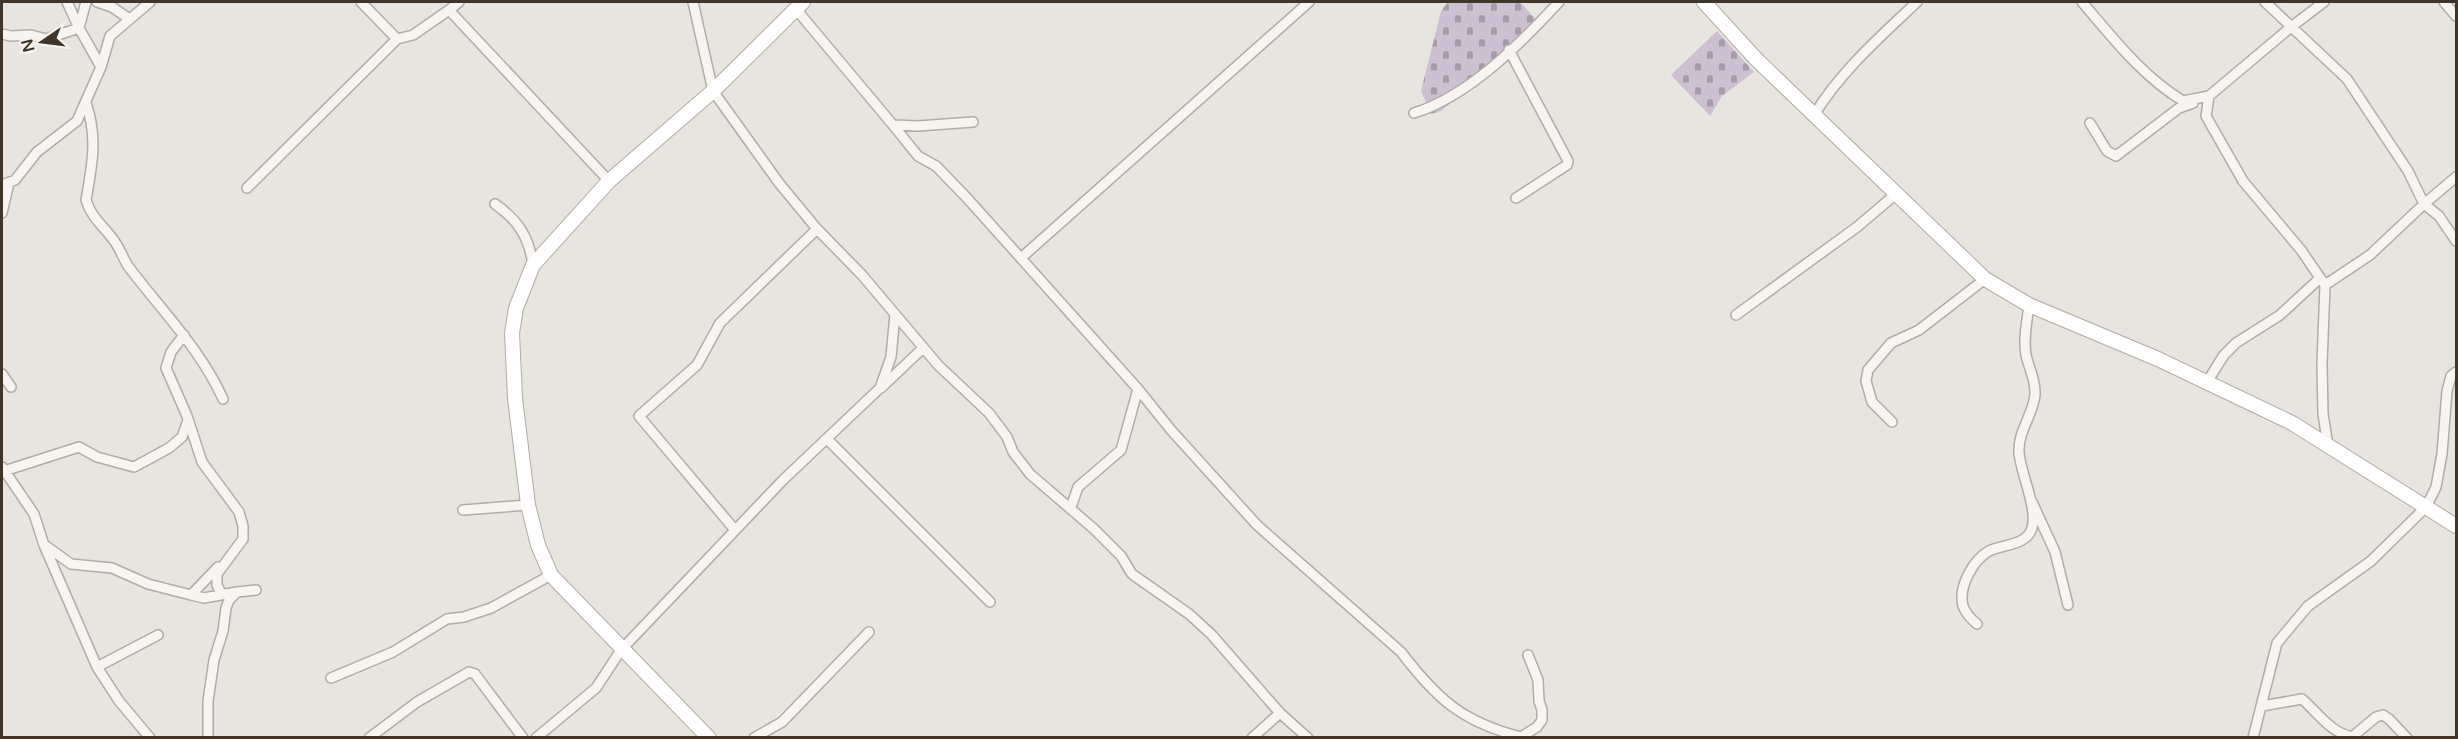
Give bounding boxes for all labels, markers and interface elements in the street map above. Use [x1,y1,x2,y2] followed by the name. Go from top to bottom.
[12,12,72,72] north arrow
[17,37,40,54] text: N

